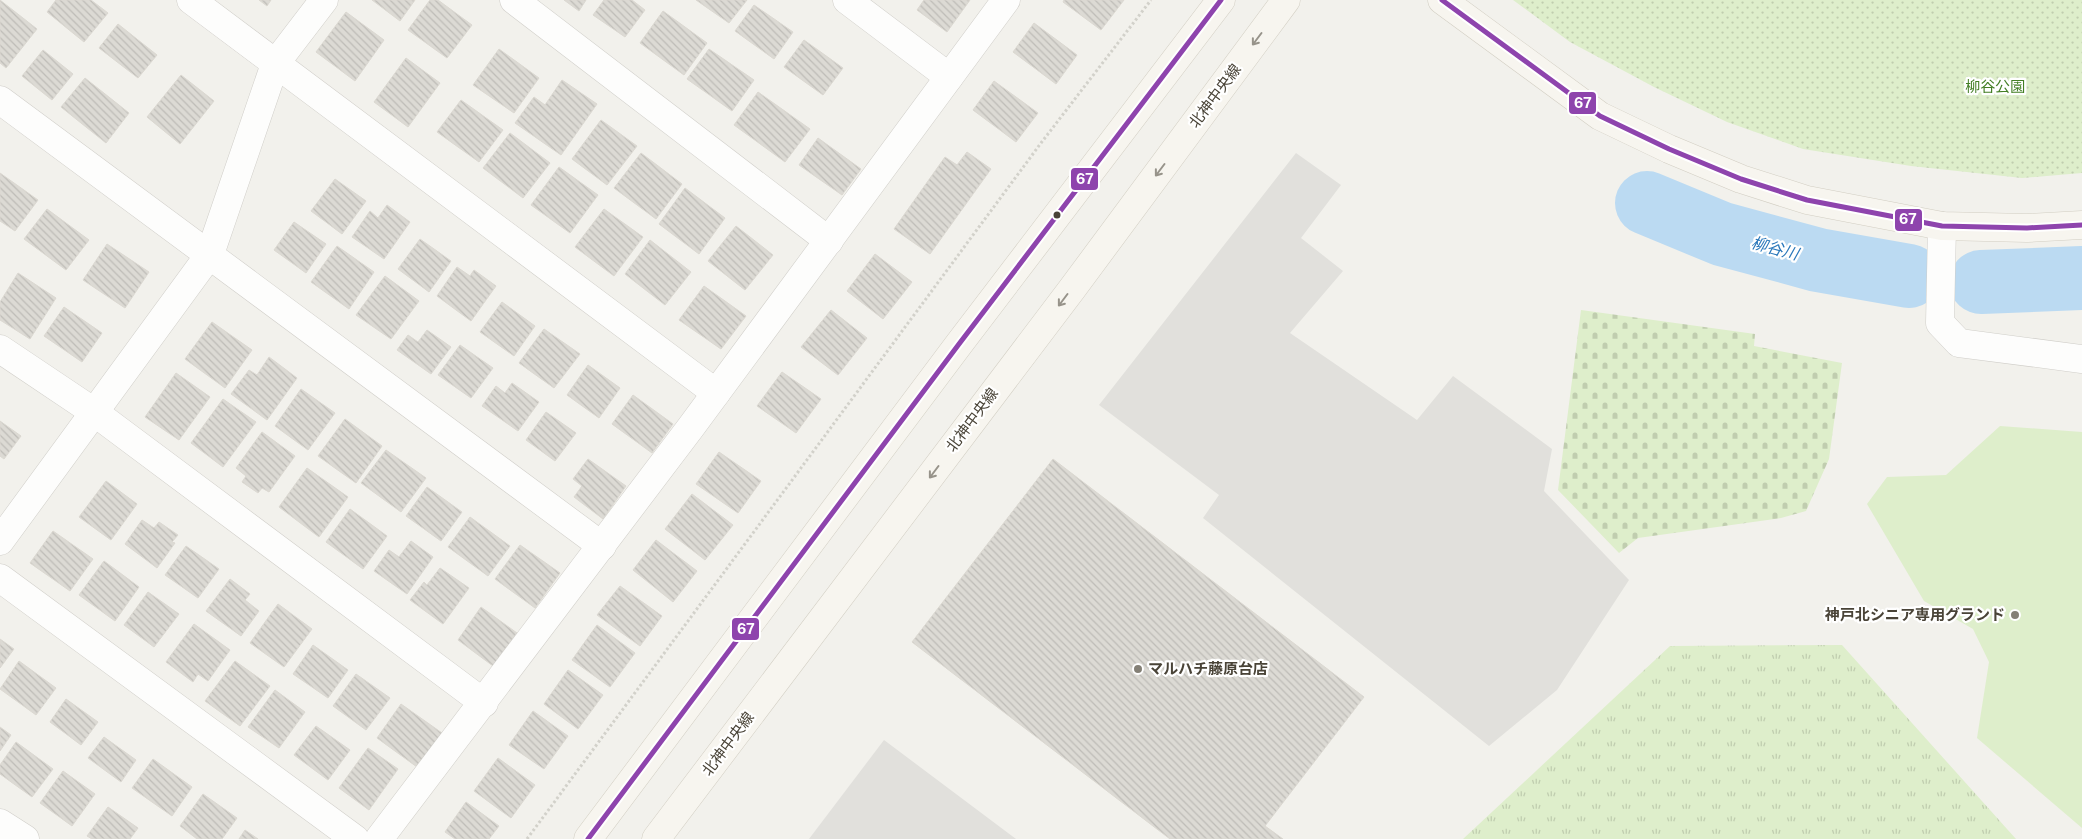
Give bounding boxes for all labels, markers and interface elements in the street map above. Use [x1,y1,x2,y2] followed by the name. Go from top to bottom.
[1252,32,1262,46] one-way arrow
[1185,61,1244,131] street label: 北神中央線
[1965,78,2025,95] park label: 柳谷公園
[1568,91,1597,115] line badge: 67
[1574,95,1592,111] text: 67
[1155,163,1165,177] one-way arrow
[1070,167,1099,191] line badge: 67
[1076,171,1094,187] text: 67
[1894,208,1923,232] line badge: 67
[1052,210,1062,220] unlabelled marker
[1899,211,1917,227] text: 67
[1749,233,1802,264] water label: 柳谷川
[1058,293,1068,307] one-way arrow
[942,385,1001,455] street label: 北神中央線
[928,465,939,478] one-way arrow
[1824,606,2005,623] place label: 神戸北シニア専用グランド
[2009,609,2021,621] marker: 神戸北シニア専用グランド
[731,617,760,641] line badge: 67
[737,621,755,637] text: 67
[1148,660,1268,677] place label: マルハチ藤原台店
[1132,663,1144,675] marker: マルハチ藤原台店
[698,709,757,779] street label: 北神中央線

